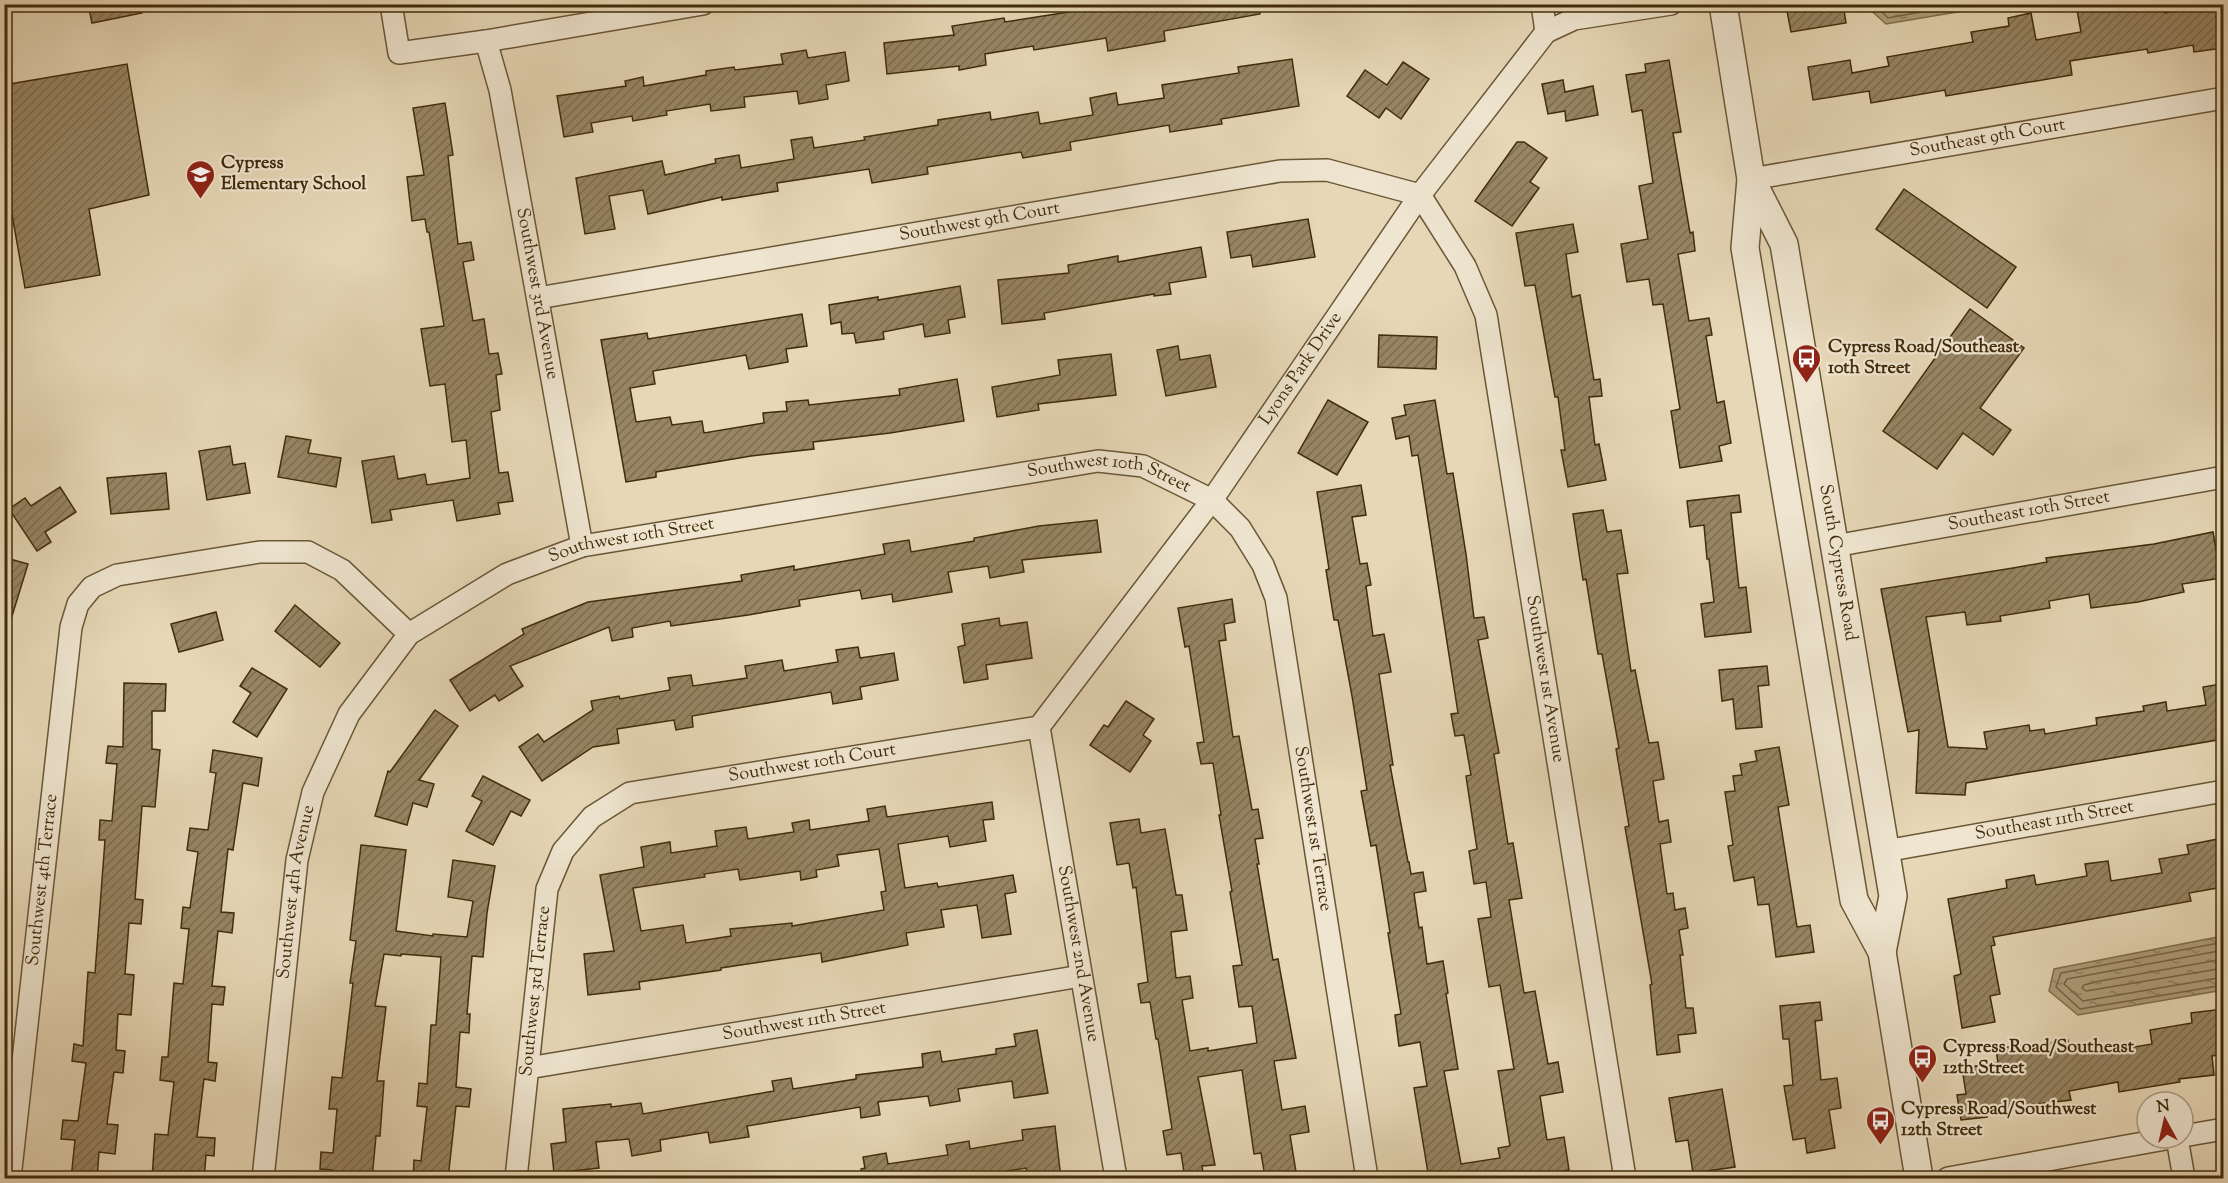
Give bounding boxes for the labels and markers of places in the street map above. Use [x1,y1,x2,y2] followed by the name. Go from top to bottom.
[221,151,367,198] place label: Cypress Elementary School
[184,158,216,200] school or university icon: Cypress Elementary School
[1828,335,2020,382] place label: Cypress Road/Southeast 10th Street
[1791,342,1823,384] bus stop icon: Cypress Road/Southeast 10th Street
[1943,1035,2135,1082] place label: Cypress Road/Southeast 12th Street
[1906,1042,1938,1084] bus stop icon: Cypress Road/Southeast 12th Street
[1901,1097,2097,1144] place label: Cypress Road/Southwest 12th Street
[1864,1104,1896,1146] bus stop icon: Cypress Road/Southwest 12th Street

